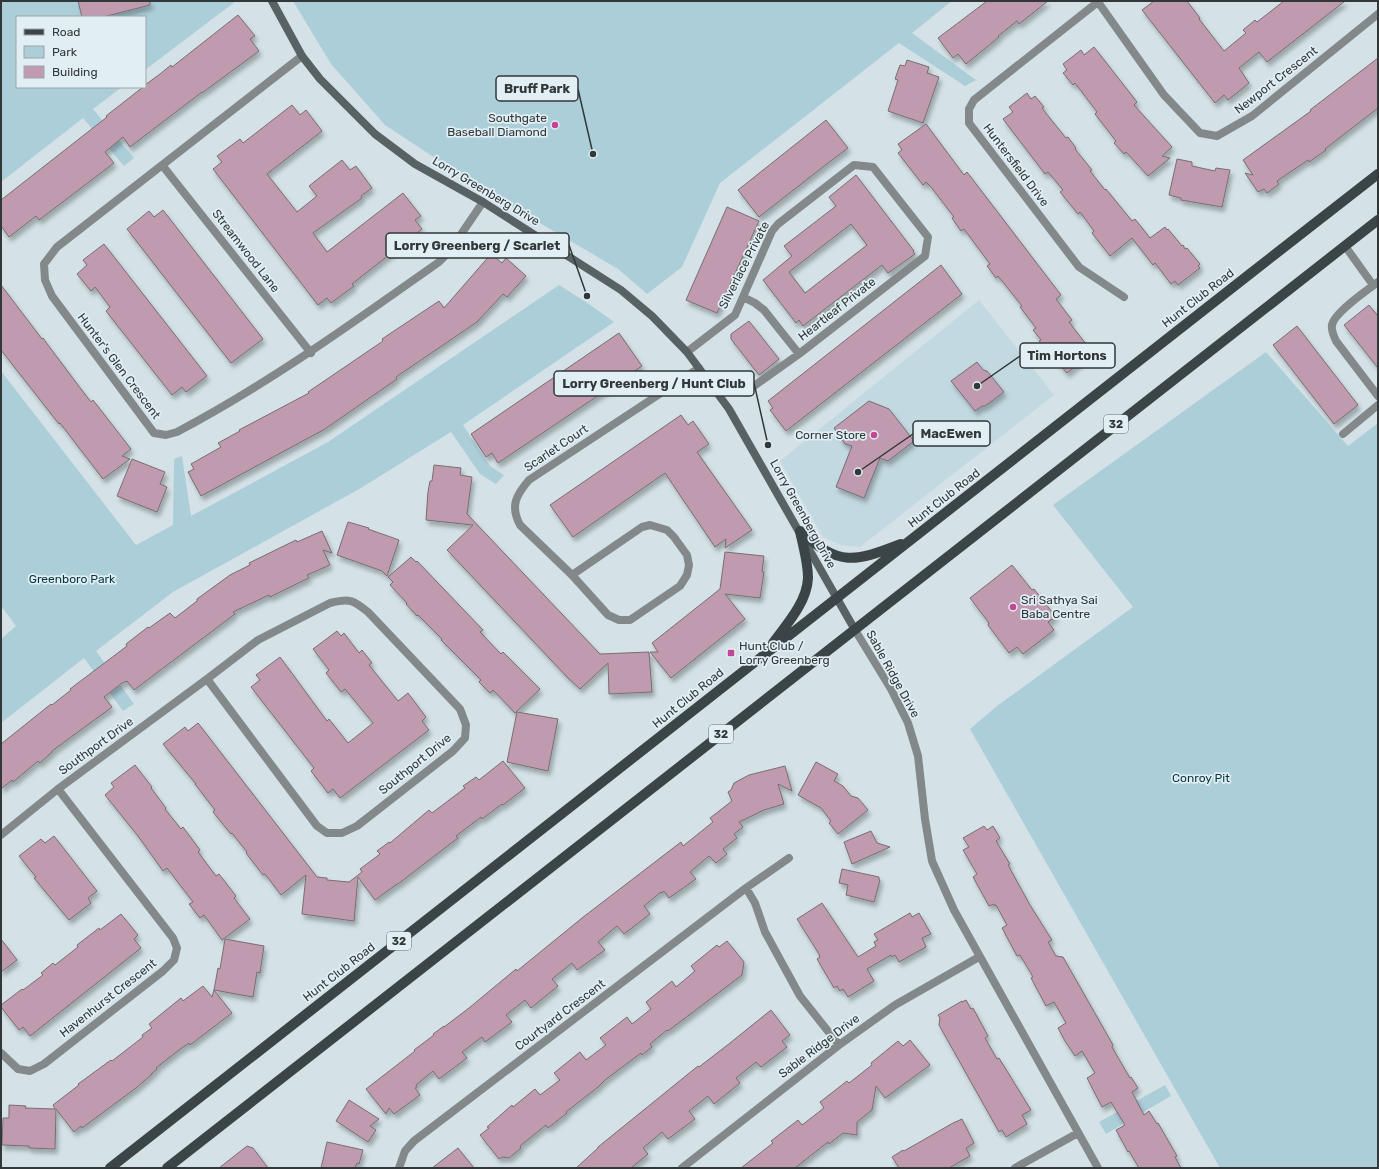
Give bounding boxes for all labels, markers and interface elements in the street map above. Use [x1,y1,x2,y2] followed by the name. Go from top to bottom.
[16,16,146,88] legend
[52,25,80,39] text: Road
[1232,43,1320,117] street label: Newport Crescent
[52,45,78,59] text: Park
[52,65,98,79] text: Building
[496,76,578,101] callout: Bruff Park
[504,81,570,96] text: Bruff Park
[447,111,547,139] place label: Southgate Baseball Diamond
[550,120,560,130] marker: Southgate Baseball Diamond
[980,121,1052,209] street label: Huntersfield Drive
[430,153,542,229] street label: Lorry Greenberg Drive
[209,207,283,295] street label: Streamwood Lane
[716,219,772,311] street label: Silverlace Private
[386,233,569,258] callout: Lorry Greenberg / Scarlet
[394,238,560,253] text: Lorry Greenberg / Scarlet
[1159,266,1237,330] street label: Hunt Club Road
[796,274,879,344] street label: Heartleaf Private
[75,310,164,422] street label: Hunter's Glen Crescent
[1020,343,1115,368] callout: Tim Hortons
[1027,348,1107,363] text: Tim Hortons
[554,371,754,396] callout: Lorry Greenberg / Hunt Club
[562,376,746,391] text: Lorry Greenberg / Hunt Club
[1104,415,1128,433] road number: 32
[521,421,591,474] street label: Scarlet Court
[913,421,990,446] callout: MacEwen
[920,426,982,441] text: MacEwen
[795,428,866,442] place label: Corner Store
[869,430,879,440] marker: Corner Store
[767,457,839,571] street label: Lorry Greenberg Drive
[905,466,983,530] street label: Hunt Club Road
[29,572,116,586] park label: Greenboro Park
[1021,593,1098,621] place label: Sri Sathya Sai Baba Centre
[1008,602,1018,612] marker: Sri Sathya Sai Baba Centre
[863,628,923,720] street label: Sable Ridge Drive
[739,639,830,667] place label: Hunt Club / Lorry Greenberg
[726,648,736,658] marker: Hunt Club / Lorry Greenberg
[650,665,726,731] street label: Hunt Club Road
[56,714,136,778] street label: Southport Drive
[709,725,733,743] road number: 32
[376,730,454,797] street label: Southport Drive
[1172,771,1230,785] park label: Conroy Pit
[387,932,411,950] road number: 32
[300,940,378,1004] street label: Hunt Club Road
[57,956,159,1040] street label: Havenhurst Crescent
[512,976,608,1054] street label: Courtyard Crescent
[776,1011,862,1081] street label: Sable Ridge Drive

